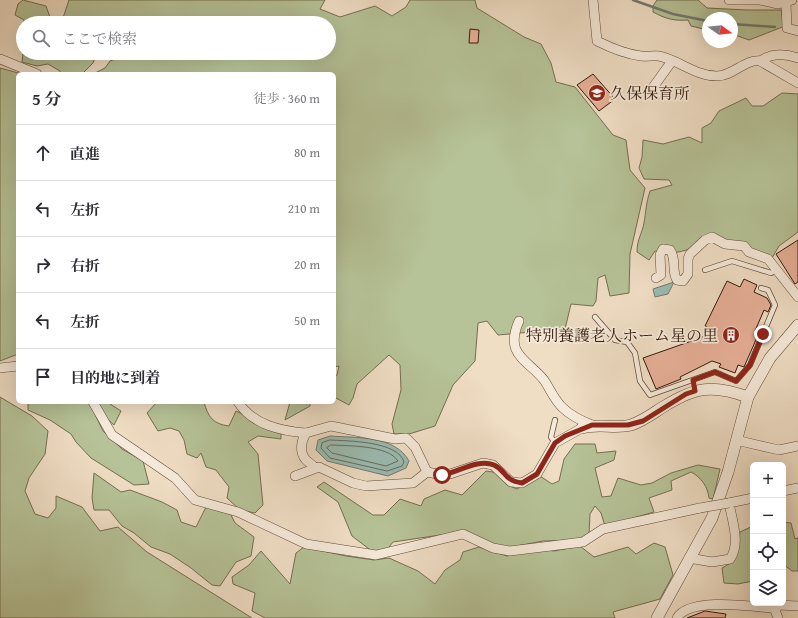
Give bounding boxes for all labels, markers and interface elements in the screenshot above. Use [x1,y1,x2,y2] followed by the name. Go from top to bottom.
[702,12,738,48] north arrow
[16,16,336,60] search box
[30,27,52,49] icon: search
[62,28,137,49] text: ここで検索
[610,81,690,105] place label: 久保保育所
[587,83,607,103] school or university icon: 久保保育所
[32,86,62,111] text: 5 分
[254,89,320,108] text: 徒歩 · 360 m
[32,142,54,164] icon: ahead
[70,143,100,164] text: 直進
[294,143,320,162] text: 80 m
[32,198,54,220] icon: left
[70,199,100,220] text: 左折
[288,199,320,218] text: 210 m
[32,254,54,276] icon: right
[70,255,100,276] text: 右折
[294,255,320,274] text: 20 m
[32,310,54,332] icon: left
[70,311,100,332] text: 左折
[294,311,320,330] text: 50 m
[526,323,718,347] place label: 特別養護老人ホーム星の里
[721,325,741,345] building icon: 特別養護老人ホーム星の里
[754,325,772,343] route end
[32,366,54,388] icon: arrive
[70,367,160,388] text: 目的地に到着
[750,462,786,606] map controls
[750,462,786,498] button: +
[433,466,451,484] route start
[750,498,786,534] button: −
[750,534,786,570] button: locate
[750,570,786,606] button: layers

